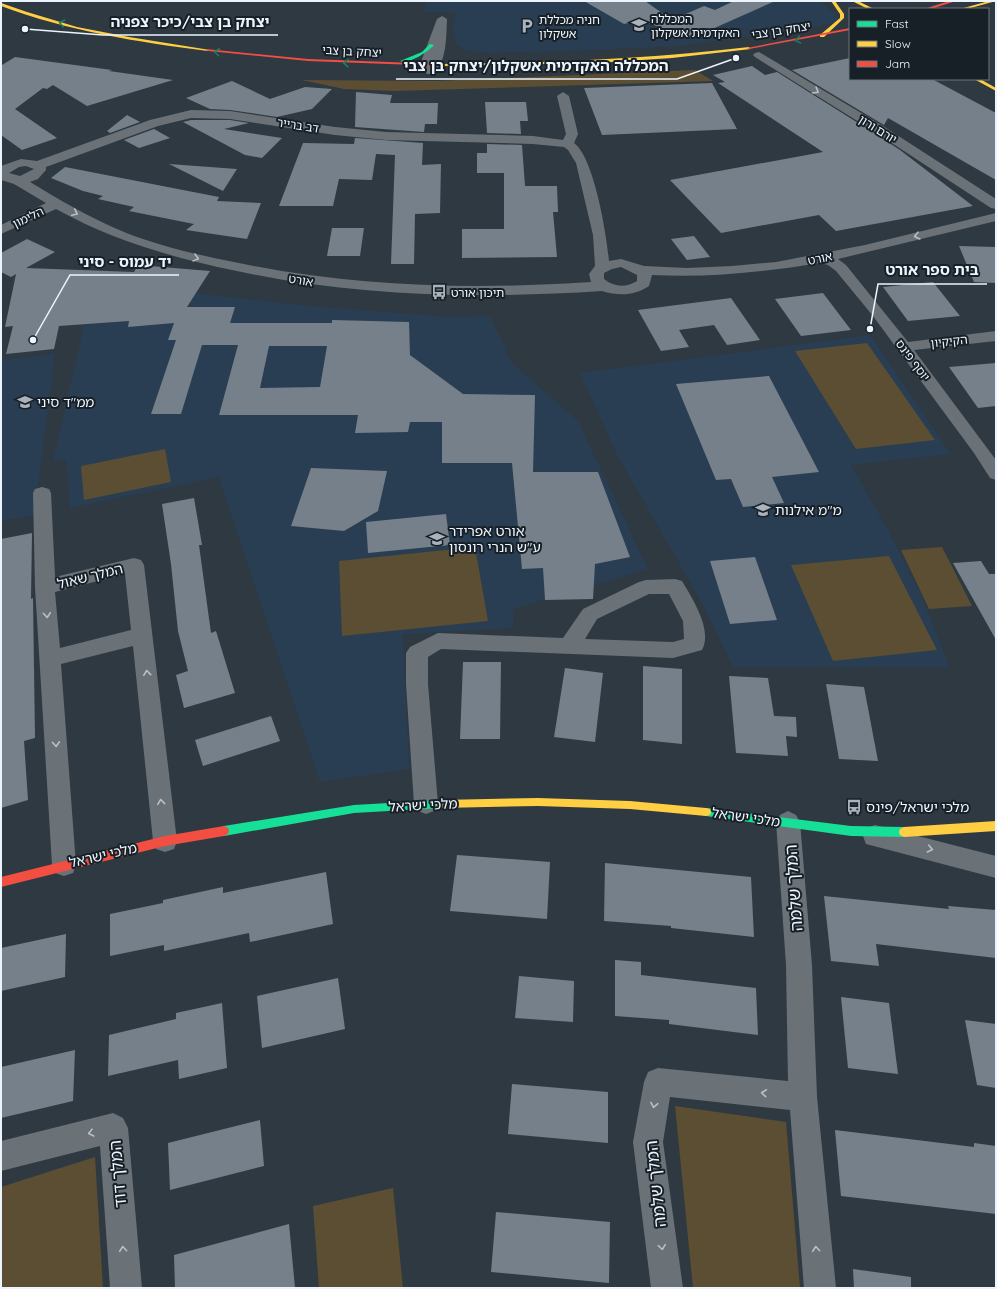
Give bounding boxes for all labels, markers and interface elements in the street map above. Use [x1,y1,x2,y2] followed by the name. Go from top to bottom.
[103,8,278,35] callout: יצחק בן צבי/כיכר צפניה
[849,8,989,80] legend
[651,11,740,40] place label: המכללה האקדמית אשקלון
[111,12,270,31] text: יצחק בן צבי/כיכר צפניה
[539,12,600,41] place label: חניה מכללת אשקלון
[630,16,648,34] school or university icon: המכללה האקדמית אשקלון
[885,16,909,31] text: Fast
[518,17,536,35] parking icon: חניה מכללת אשקלון
[750,18,812,42] street label: יצחק בן צבי
[58,19,65,28] one-way arrow
[795,35,801,44] one-way arrow
[885,36,911,51] text: Slow
[322,42,382,60] street label: יצחק בן צבי
[214,48,220,57] one-way arrow
[396,52,677,79] callout: המכללה האקדמית אשקלון/יצחק בן צבי
[403,56,669,75] text: המכללה האקדמית אשקלון/יצחק בן צבי
[885,56,910,71] text: Jam
[343,58,349,67] one-way arrow
[812,86,819,93] one-way arrow
[856,111,900,147] street label: יורם ורון
[276,114,320,136] street label: דב ברייר
[10,203,46,231] street label: הלימון
[70,208,78,216] one-way arrow
[914,231,921,240] one-way arrow
[70,248,179,275] callout: יד עמוס - סיני
[806,248,834,268] street label: אורט
[78,252,172,271] text: יד עמוס - סיני
[192,253,199,262] one-way arrow
[878,257,987,284] callout: בית ספר אורט
[885,260,979,279] text: בית ספר אורט
[288,271,315,289] street label: אורט
[430,283,448,301] bus stop icon: תיכון אורט
[451,285,504,300] place label: תיכון אורט
[930,332,968,350] street label: הקיקיון
[893,336,933,384] street label: יוסף פינס
[16,393,34,411] school or university icon: ממ"ד סיני
[37,393,94,411] place label: ממ"ד סיני
[754,501,772,519] school or university icon: מ"מ אילנות
[775,501,842,519] place label: מ"מ אילנות
[449,522,541,556] place label: אורט אפרידר ע"ש הנרי רונסון
[428,530,446,548] school or university icon: אורט אפרידר ע"ש הנרי רונסון
[55,559,125,593] street label: המלך שאול
[43,612,52,618] one-way arrow
[143,670,152,676] one-way arrow
[52,741,61,747] one-way arrow
[388,794,458,816] street label: מלכי ישראל
[845,798,863,816] bus stop icon: מלכי ישראל/פינס
[866,798,969,816] place label: מלכי ישראל/פינס
[157,799,166,805] one-way arrow
[711,803,781,831] street label: מלכי ישראל
[67,838,139,872] street label: מלכי ישראל
[779,844,807,932] street label: המלך שלמה
[926,844,933,853] one-way arrow
[761,1089,767,1098] one-way arrow
[651,1102,659,1108] one-way arrow
[88,1129,94,1137] one-way arrow
[104,1139,130,1209] street label: המלך דוד
[640,1139,670,1229] street label: המלך שלמה
[657,1244,666,1250] one-way arrow
[118,1246,127,1252] one-way arrow
[812,1246,821,1252] one-way arrow

